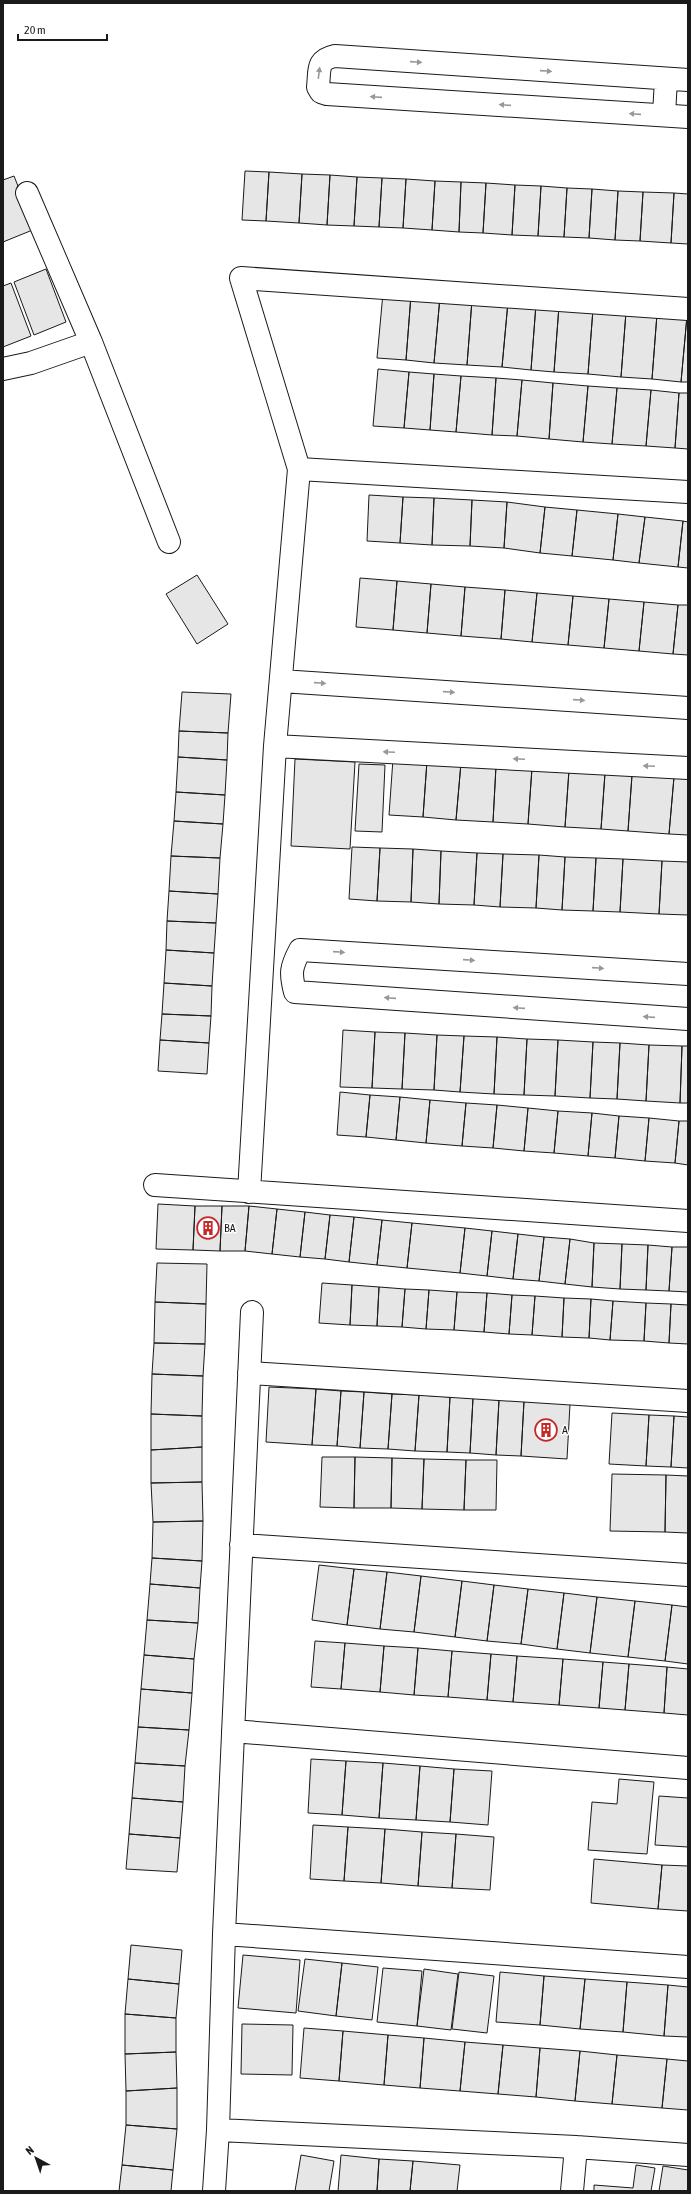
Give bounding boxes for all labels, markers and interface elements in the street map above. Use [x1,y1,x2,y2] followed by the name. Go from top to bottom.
[18,16,107,42] scale bar
[24,23,46,37] text: 20 m
[410,58,422,65] one-way arrow
[316,67,323,79] one-way arrow
[540,67,552,74] one-way arrow
[370,94,382,101] one-way arrow
[499,102,511,109] one-way arrow
[629,110,641,117] one-way arrow
[314,680,326,687] one-way arrow
[443,688,455,695] one-way arrow
[573,697,585,704] one-way arrow
[383,749,395,756] one-way arrow
[513,756,525,763] one-way arrow
[643,763,655,770] one-way arrow
[333,949,346,955] one-way arrow
[463,957,475,964] one-way arrow
[592,965,604,972] one-way arrow
[384,995,396,1002] one-way arrow
[513,1004,525,1011] one-way arrow
[643,1013,655,1020] one-way arrow
[195,1215,221,1241] building icon: BA
[224,1221,236,1235] place label: BA
[533,1417,559,1443] building icon: A
[562,1423,568,1437] place label: A
[16,2138,56,2178] north arrow
[23,2144,36,2157] text: N

